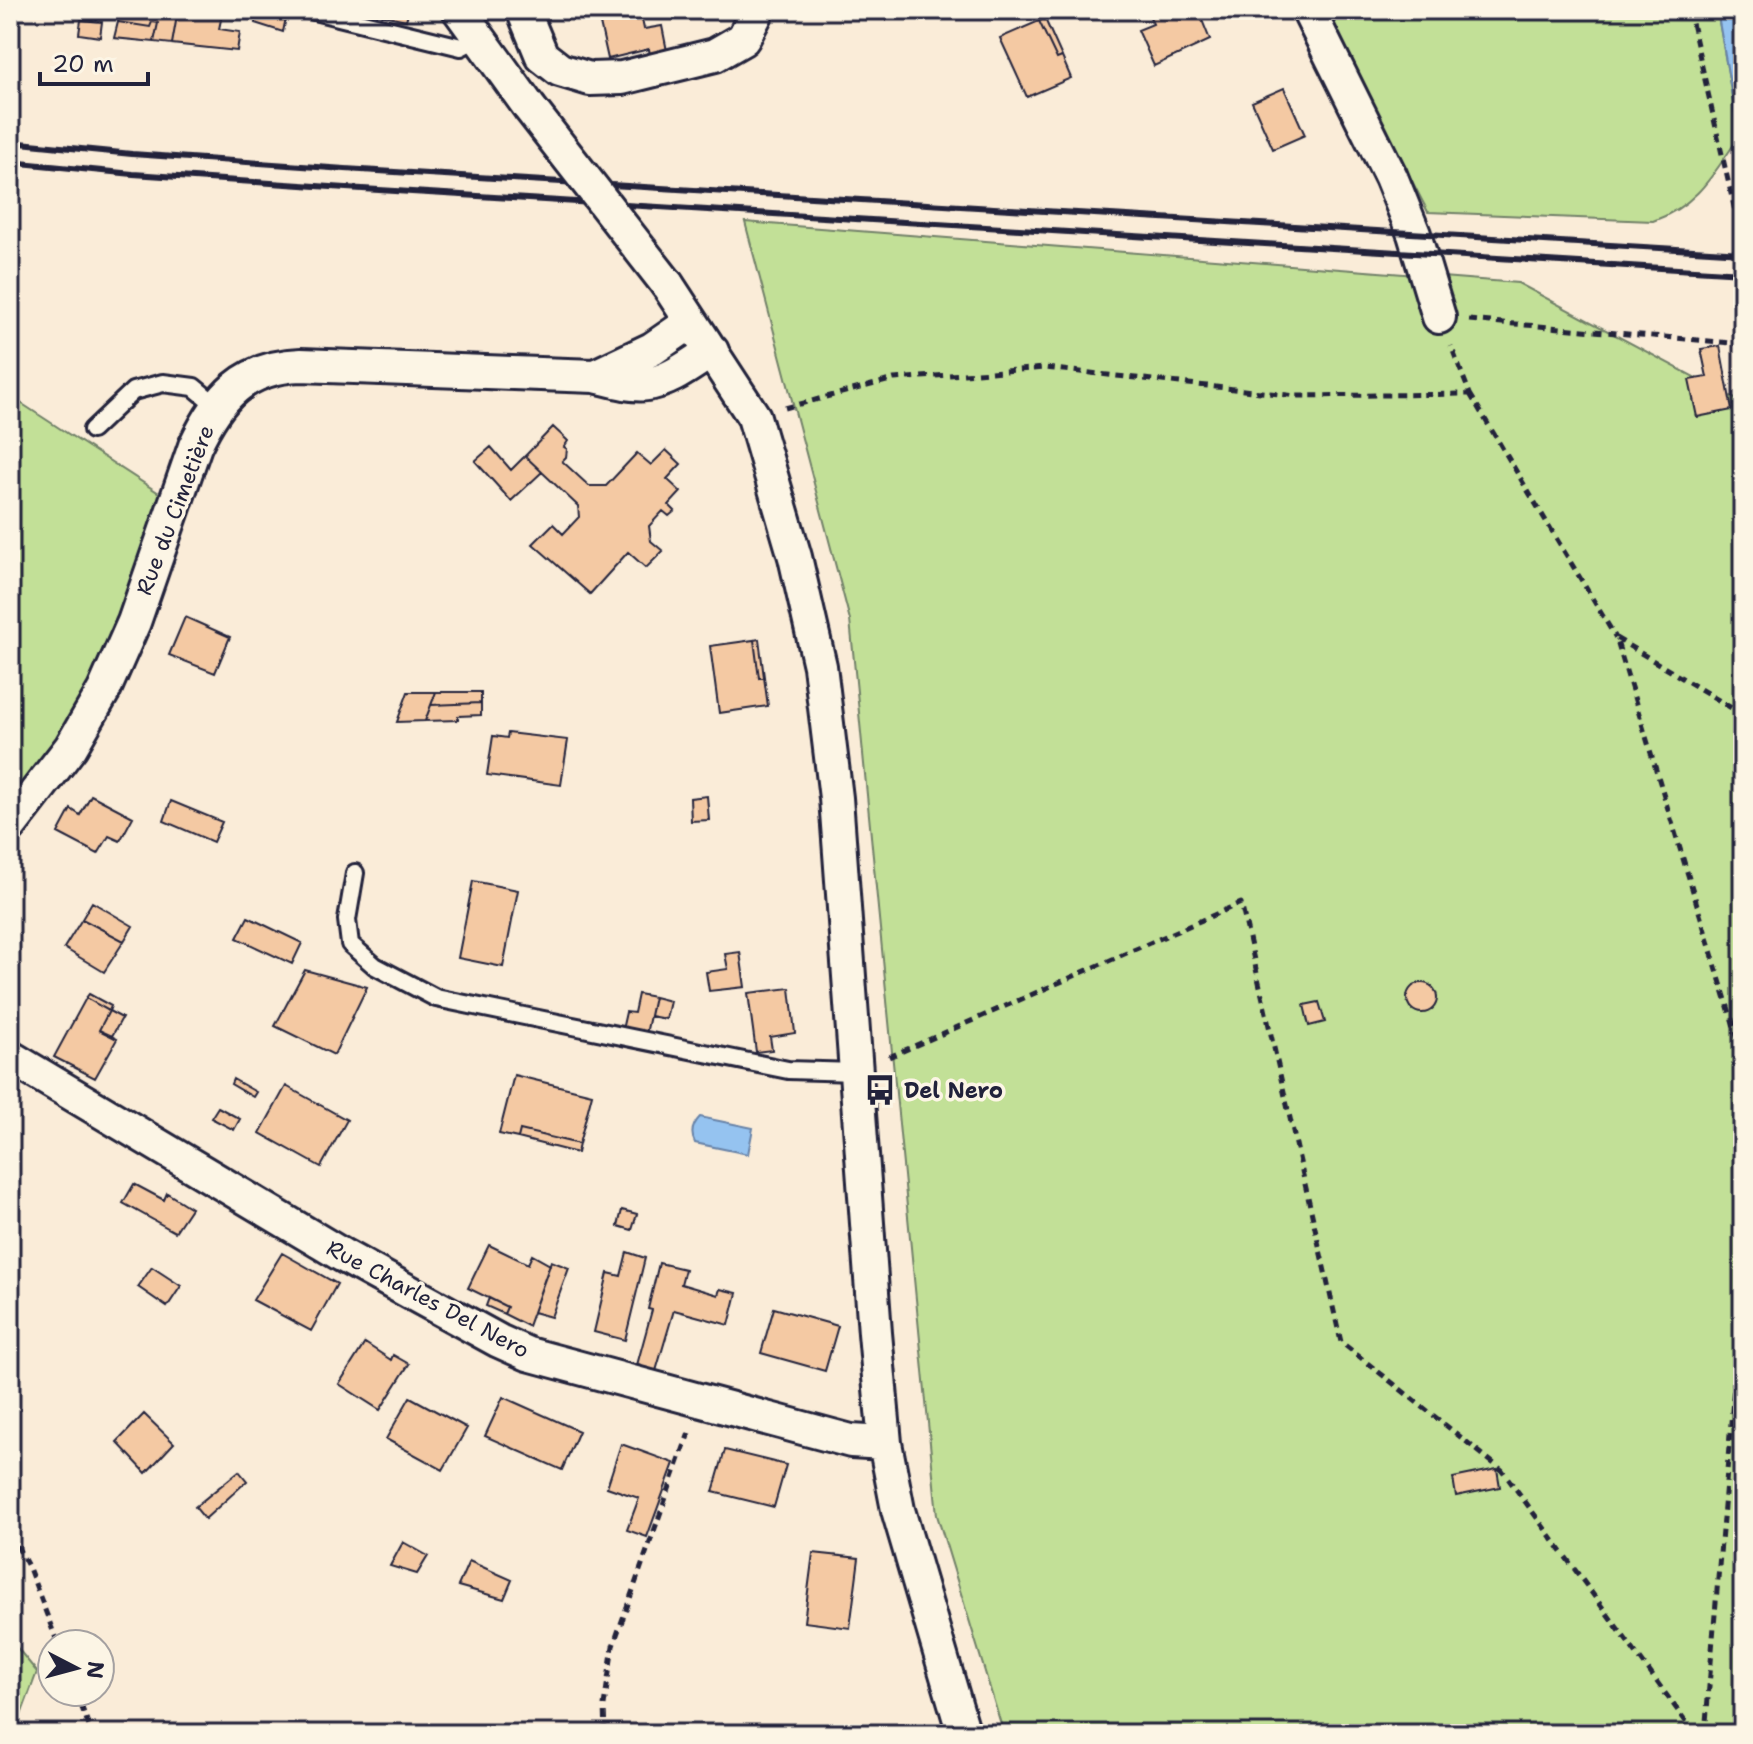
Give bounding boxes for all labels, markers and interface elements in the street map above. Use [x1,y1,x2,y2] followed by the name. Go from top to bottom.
[40,36,148,86] scale bar
[52,48,114,80] text: 20 m
[129,421,221,599] street label: Rue du Cimetière
[863,1073,897,1107] bus stop icon: Del Nero
[904,1076,1003,1105] place label: Del Nero
[322,1233,534,1365] street label: Rue Charles Del Nero
[36,1628,116,1708] north arrow
[80,1660,111,1680] text: N

